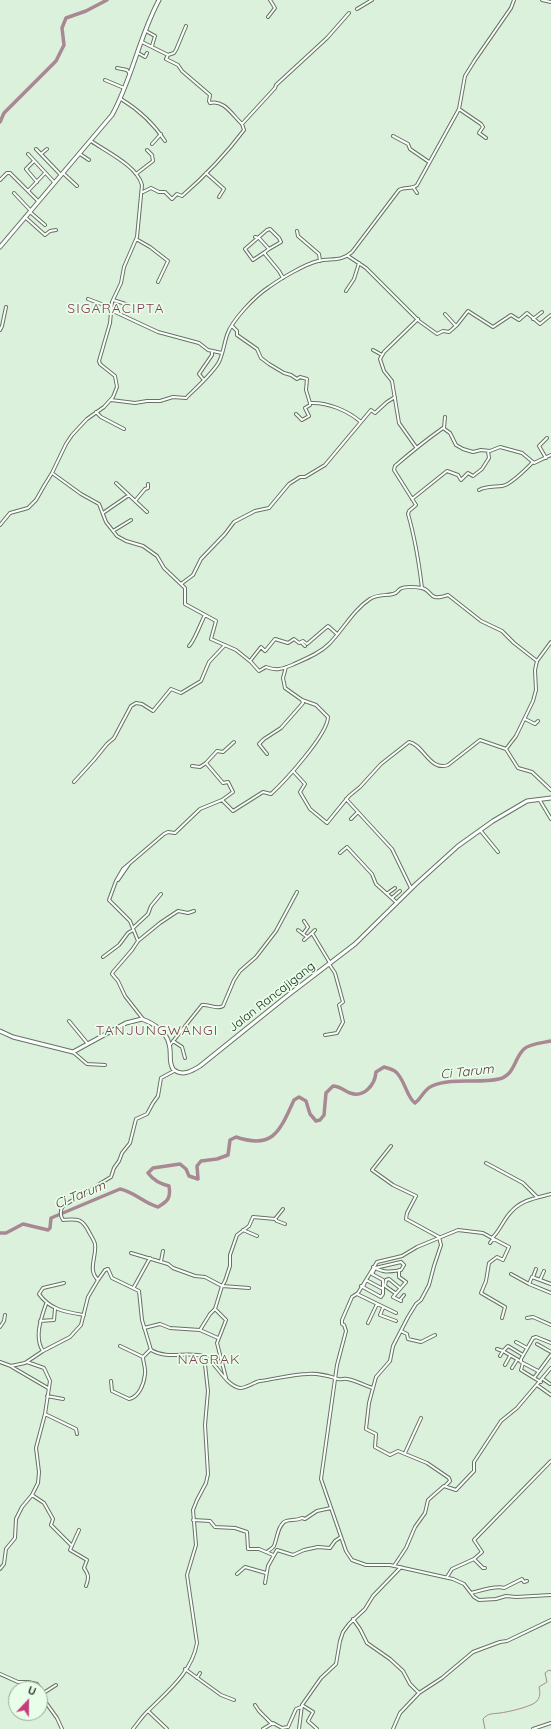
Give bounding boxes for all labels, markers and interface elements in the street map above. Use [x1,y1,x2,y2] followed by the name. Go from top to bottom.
[67,301,165,317] district label: SIGARACIPTA
[226,959,318,1035] street label: Jalan Rancajigang
[96,1023,218,1039] district label: TANJUNGWANGI
[440,1061,494,1083] water label: Ci Tarum
[52,1178,108,1212] water label: Ci Tarum
[178,1352,240,1368] district label: NAGRAK
[8,1681,48,1721] north arrow
[26,1683,38,1699] text: U

